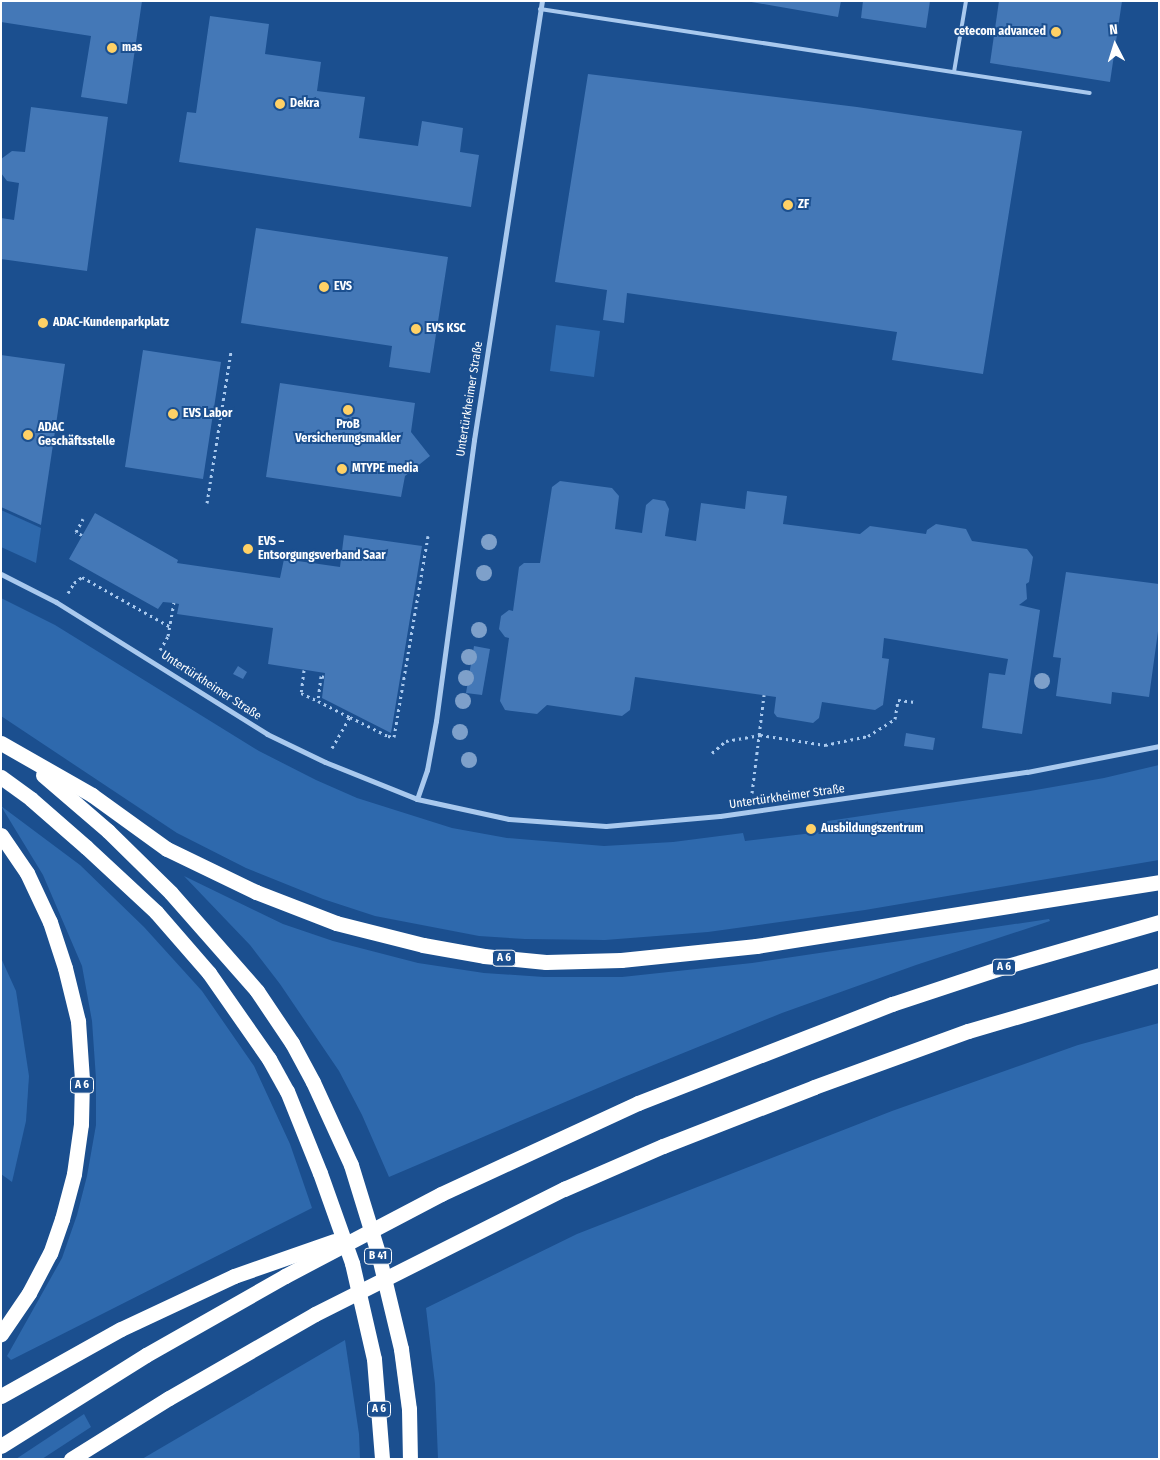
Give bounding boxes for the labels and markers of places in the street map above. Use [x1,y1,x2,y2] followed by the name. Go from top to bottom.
[954,25,1046,39] place label: cetecom advanced
[1050,26,1062,38] marker: cetecom advanced
[122,41,142,55] place label: mas
[106,42,118,54] marker: mas
[290,97,319,111] place label: Dekra
[274,98,286,110] marker: Dekra
[798,198,809,212] place label: ZF
[782,199,794,211] marker: ZF
[334,280,352,294] place label: EVS
[318,281,330,293] marker: EVS
[53,316,169,330] place label: ADAC-Kundenparkplatz
[37,317,49,329] marker: ADAC-Kundenparkplatz
[426,322,466,336] place label: EVS KSC
[410,323,422,335] marker: EVS KSC
[342,404,354,416] marker: ProB Versicherungsmakler
[183,407,232,421] place label: EVS Labor
[167,408,179,420] marker: EVS Labor
[295,418,401,446] place label: ProB Versicherungsmakler
[38,421,115,449] place label: ADAC Geschäftsstelle
[22,429,34,441] marker: ADAC Geschäftsstelle
[352,462,418,476] place label: MTYPE media
[336,463,348,475] marker: MTYPE media
[258,535,386,563] place label: EVS – Entsorgungsverband Saar
[242,543,254,555] marker: EVS – Entsorgungsverband Saar
[821,822,923,836] place label: Ausbildungszentrum
[805,823,817,835] marker: Ausbildungszentrum

